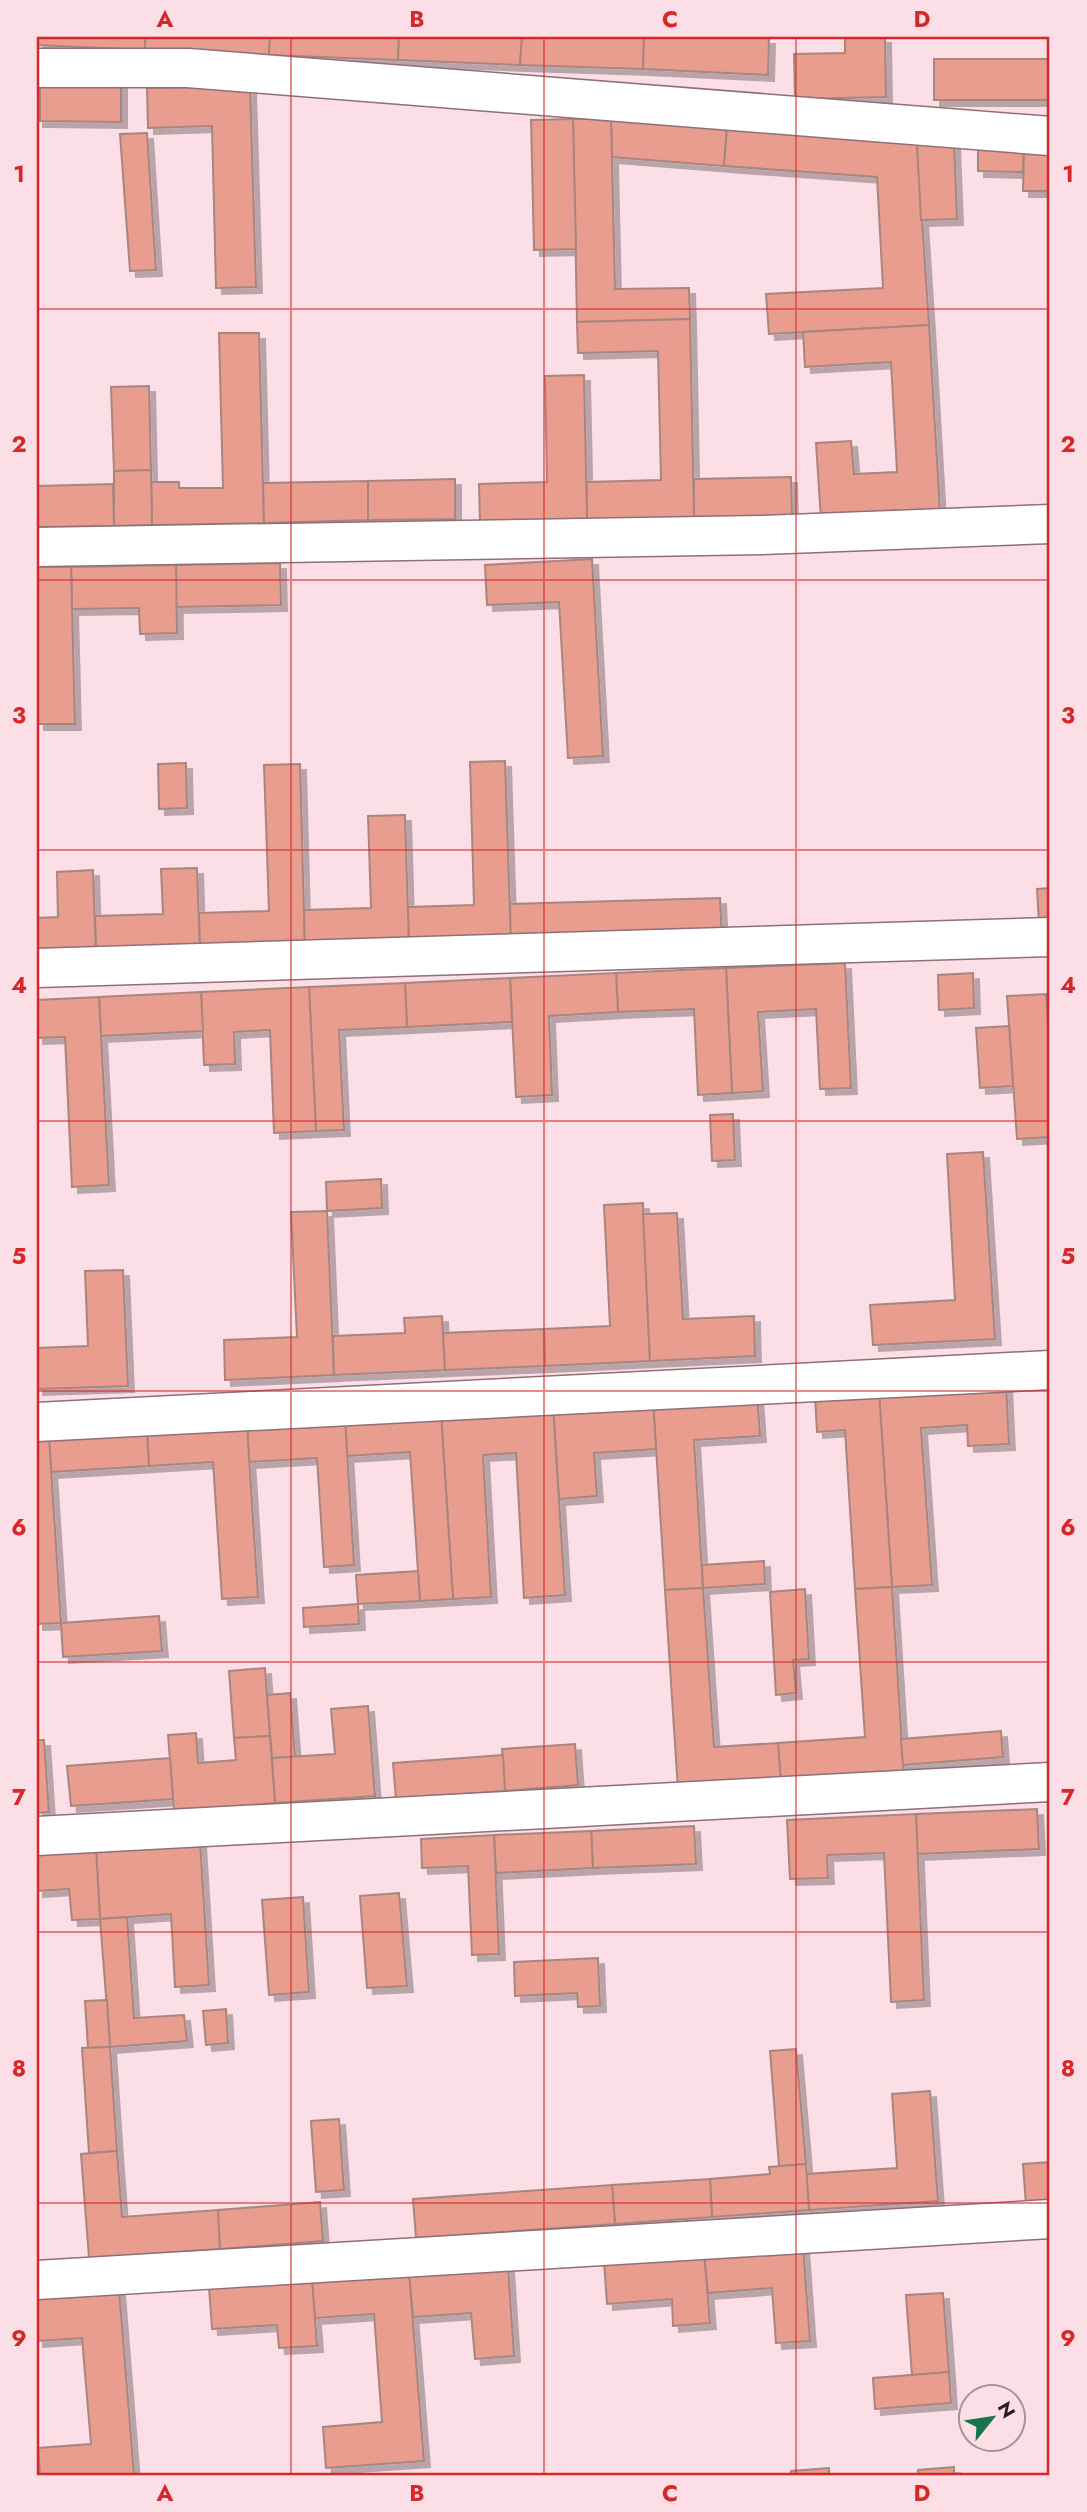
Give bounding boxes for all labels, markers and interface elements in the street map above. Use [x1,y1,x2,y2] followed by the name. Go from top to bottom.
[156,2,174,36] text: A
[409,2,425,36] text: B
[662,2,678,36] text: C
[914,2,931,36] text: D
[13,157,25,191] text: 1
[1062,157,1074,191] text: 1
[11,427,27,461] text: 2
[1060,427,1076,461] text: 2
[12,698,26,732] text: 3
[1061,698,1075,732] text: 3
[11,968,27,1002] text: 4
[1060,968,1076,1002] text: 4
[12,1239,26,1273] text: 5
[1061,1239,1075,1273] text: 5
[11,1510,27,1544] text: 6
[1060,1510,1076,1544] text: 6
[12,1780,26,1814] text: 7
[1061,1780,1075,1814] text: 7
[12,2051,26,2085] text: 8
[1061,2051,1075,2085] text: 8
[11,2321,27,2355] text: 9
[1060,2321,1076,2355] text: 9
[958,2382,1028,2452] north arrow
[991,2396,1022,2423] text: N
[156,2476,174,2510] text: A
[409,2476,425,2510] text: B
[662,2476,678,2510] text: C
[914,2476,931,2510] text: D

